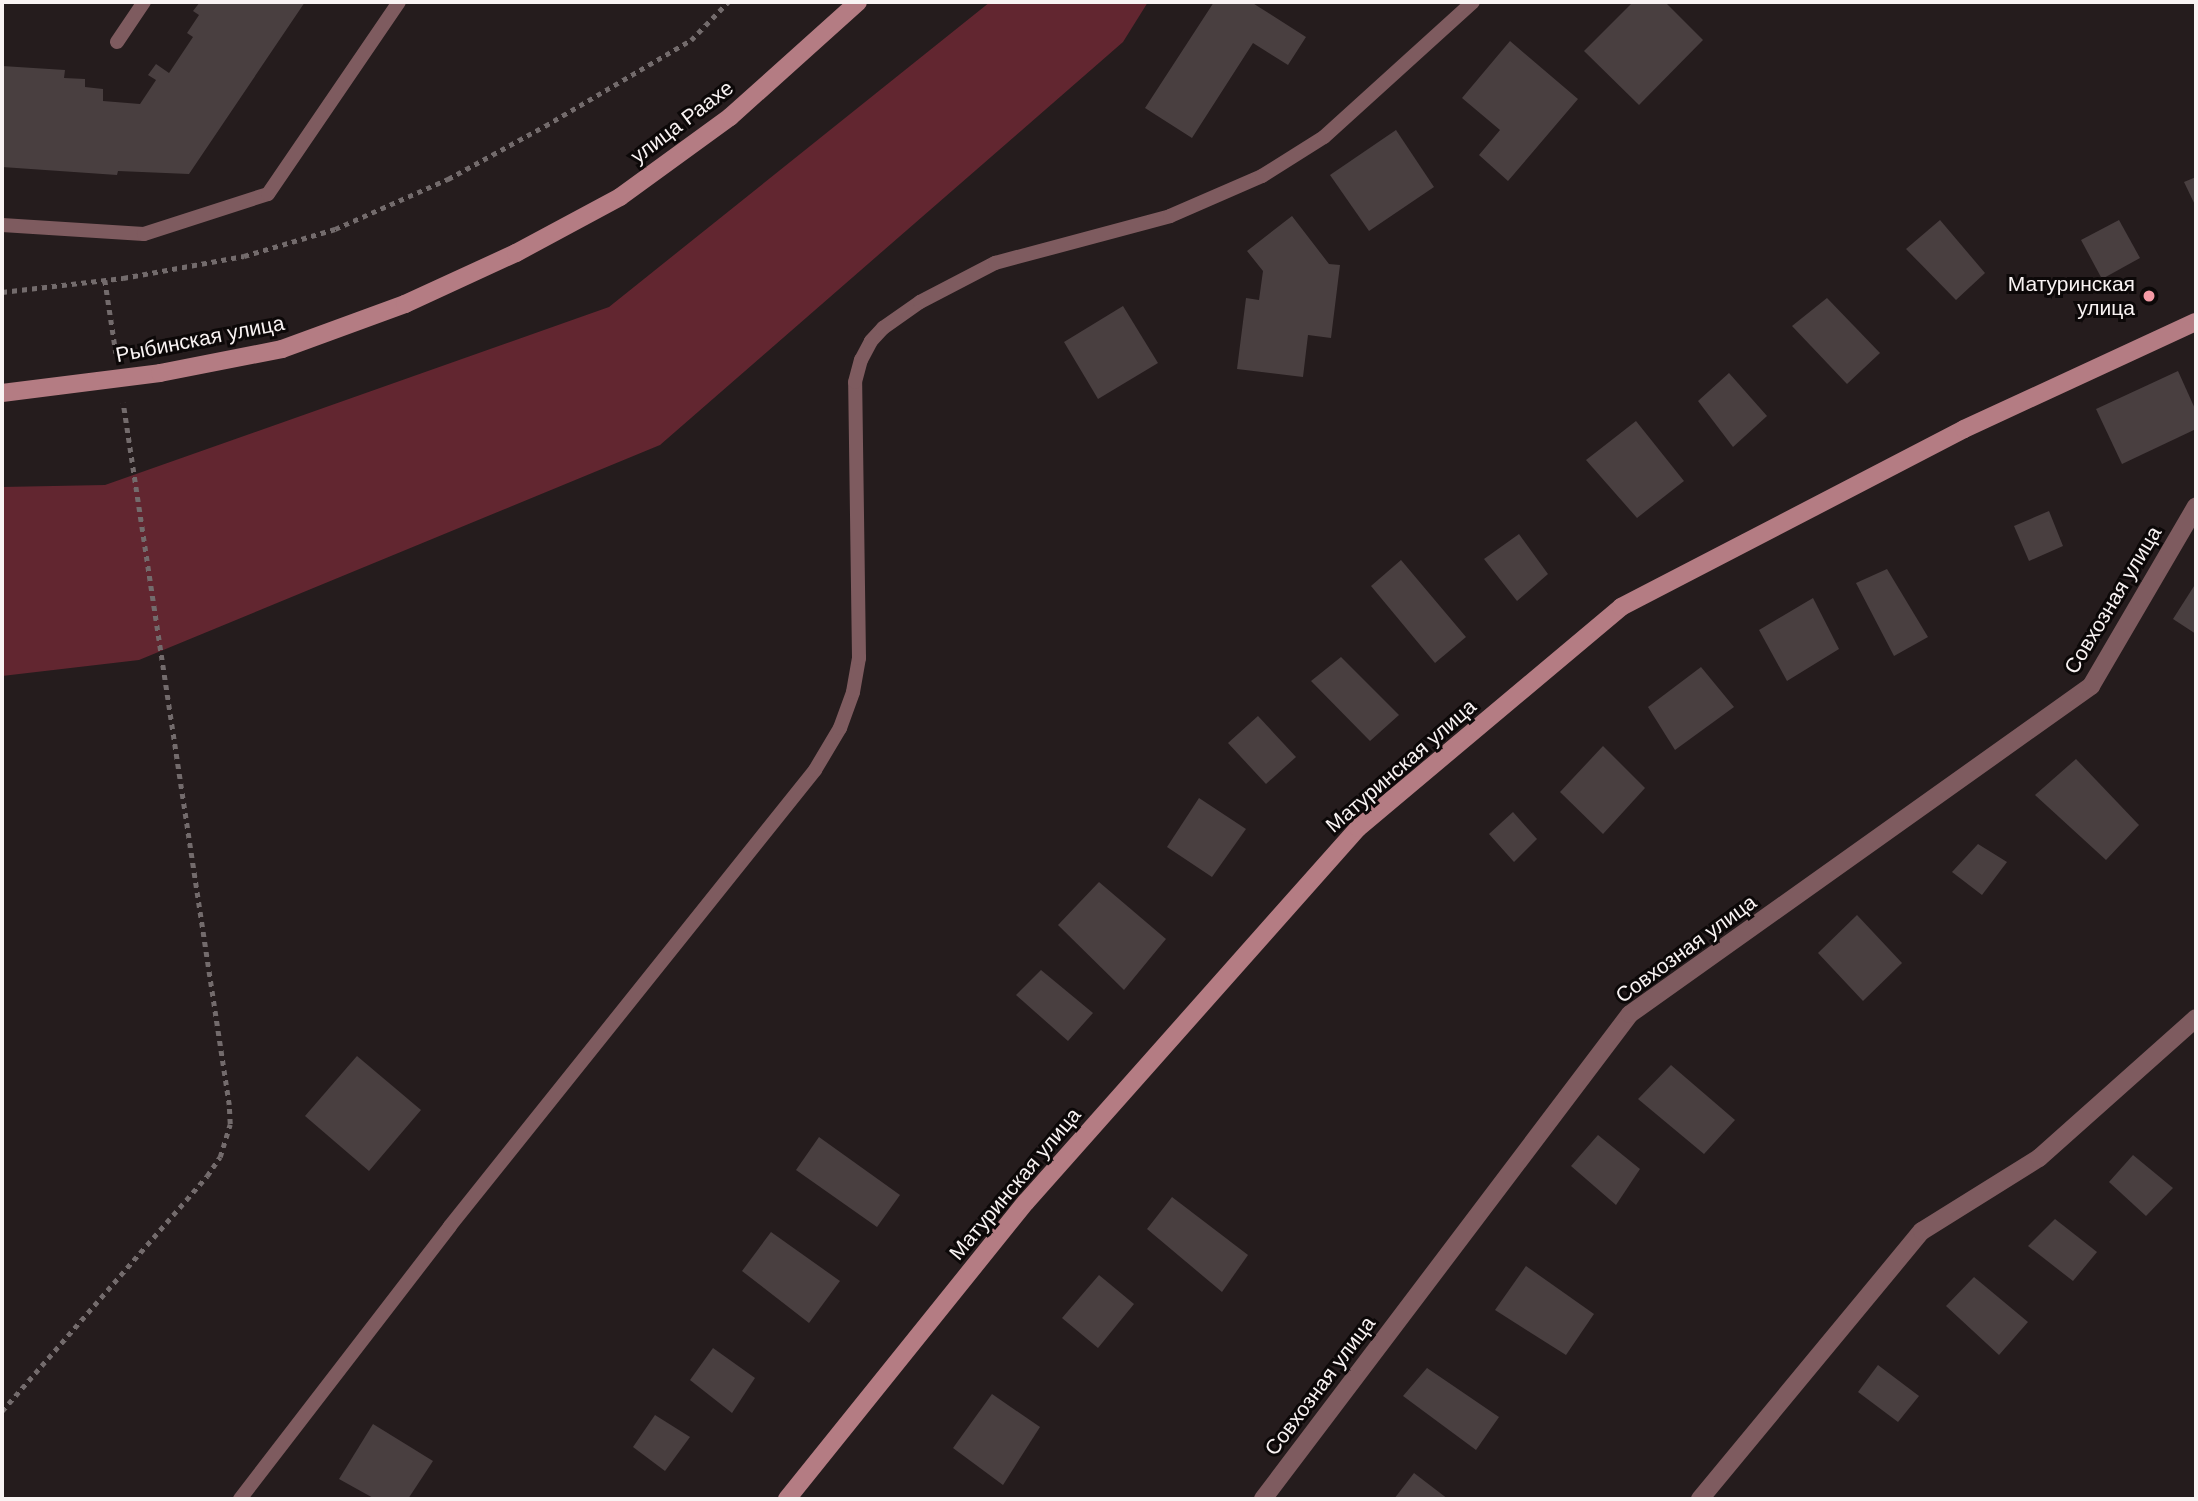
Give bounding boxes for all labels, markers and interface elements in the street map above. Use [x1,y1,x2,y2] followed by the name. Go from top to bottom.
[626,75,738,169] street label: улица Раахе
[2008,271,2135,321] place label: Матуринская улица
[2141,288,2157,304] marker: Матуринская улица
[114,310,286,368] street label: Рыбинская улица
[2059,522,2167,678] street label: Совхозная улица
[1321,694,1481,838] street label: Матуринская улица
[1611,890,1761,1008] street label: Совхозная улица
[944,1103,1086,1265] street label: Матуринская улица
[1260,1312,1380,1460] street label: Совхозная улица

